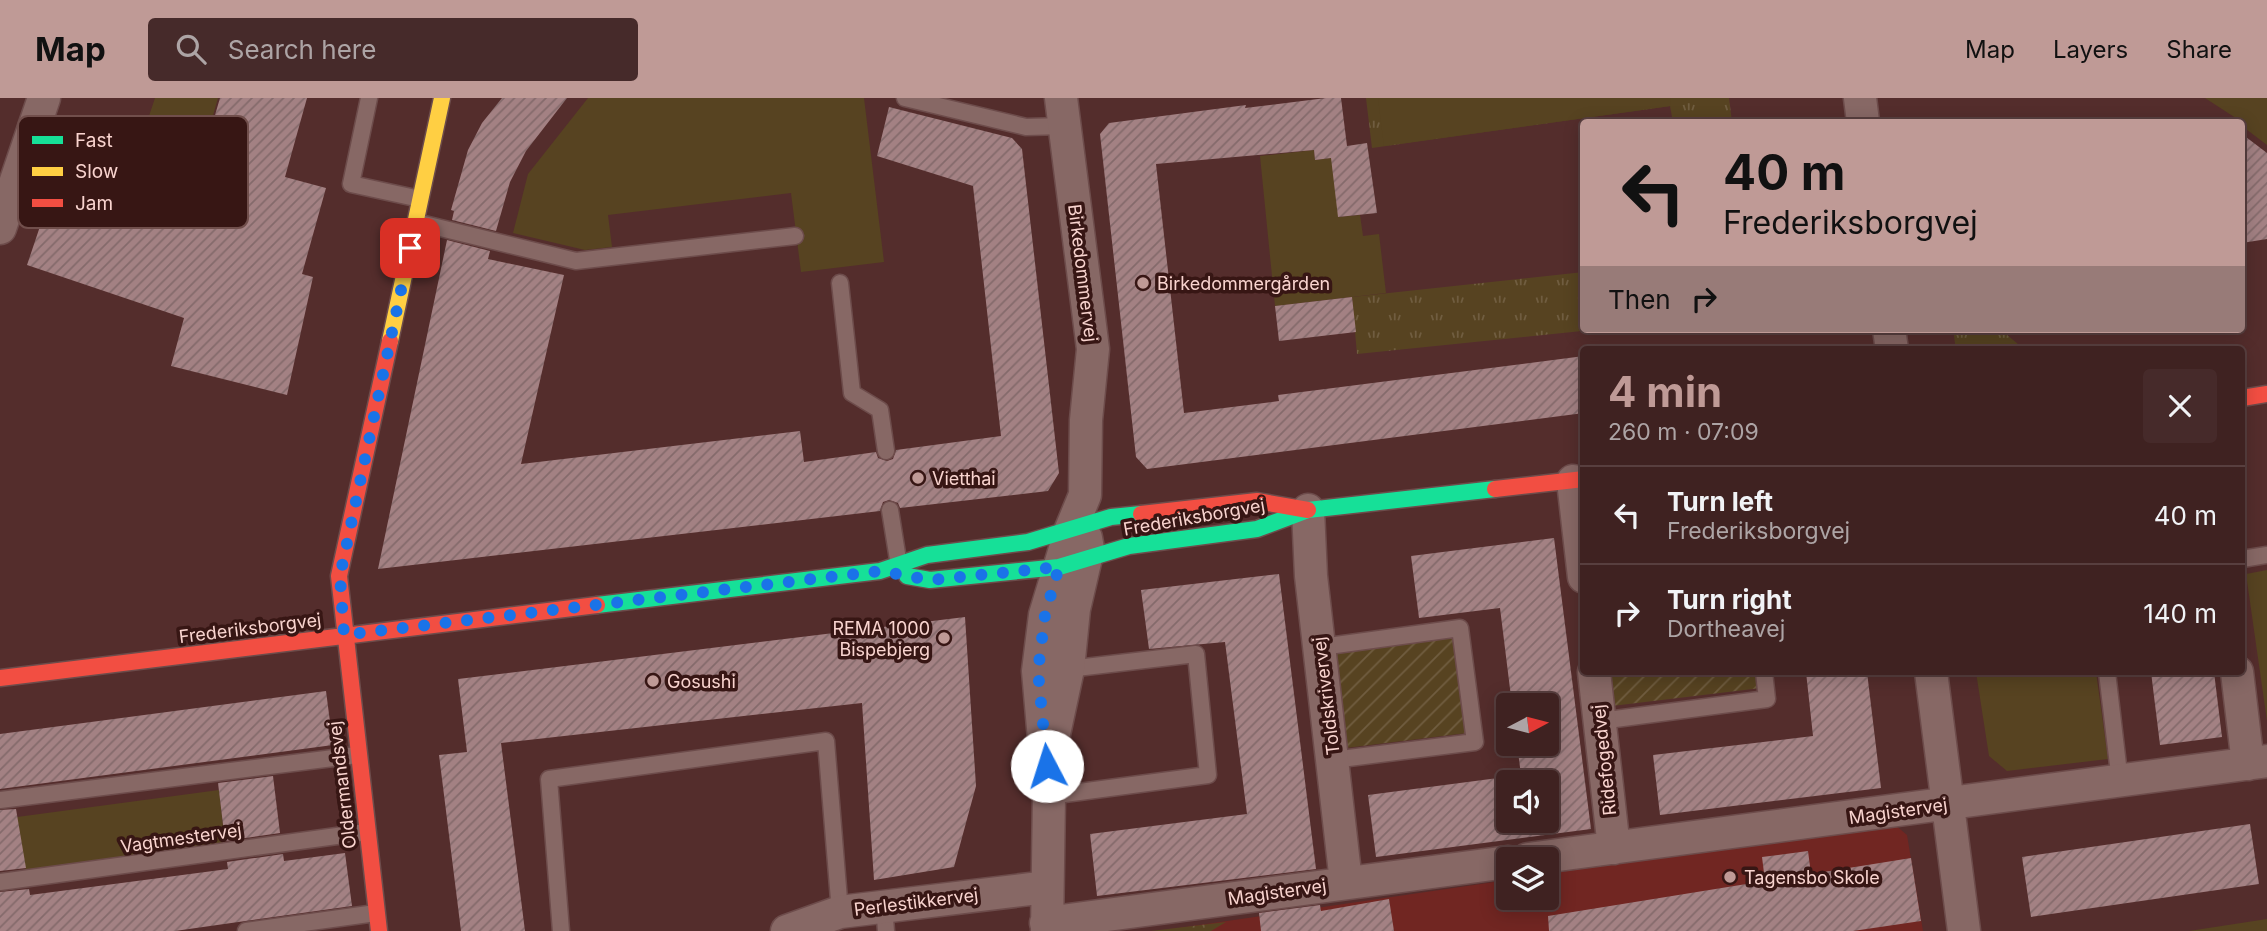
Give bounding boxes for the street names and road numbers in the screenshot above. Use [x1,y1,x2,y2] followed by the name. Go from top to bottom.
[1064,203,1102,343] street label: Birkedommervej
[1122,494,1266,540] street label: Frederiksborgvej
[178,609,322,647] street label: Frederiksborgvej
[1308,636,1344,756] street label: Toldskrivervej
[1588,703,1620,817] street label: Ridefogedvej
[324,720,360,850] street label: Oldermandsvej
[1847,794,1949,828] street label: Magistervej
[119,819,243,857] street label: Vagtmestervej
[1226,875,1328,909] street label: Magistervej
[853,884,979,920] street label: Perlestikkervej

